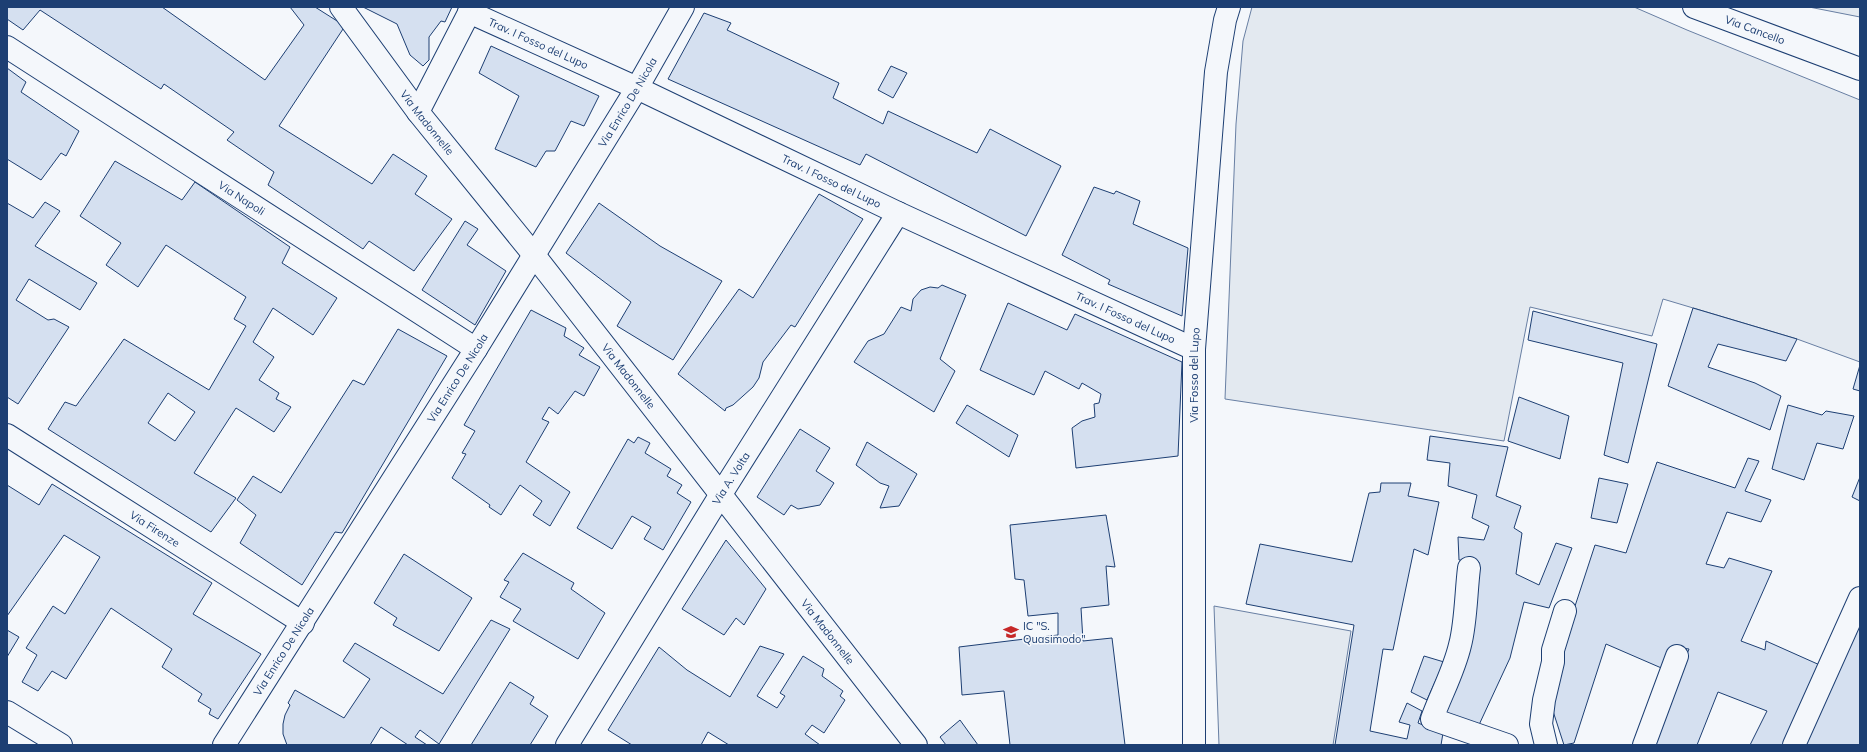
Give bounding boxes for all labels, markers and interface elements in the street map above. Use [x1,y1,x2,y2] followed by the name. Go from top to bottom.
[1723,12,1787,47] street label: Via Cancello
[486,15,590,72] street label: Trav. I Fosso del Lupo
[595,55,660,150] street label: Via Enrico De Nicola
[397,87,457,158] street label: Via Madonnelle
[780,151,883,211] street label: Trav. I Fosso del Lupo
[216,178,268,218] street label: Via Napoli
[1073,288,1178,346] street label: Trav. I Fosso del Lupo
[1187,327,1203,423] street label: Via Fosso del Lupo
[424,331,491,425] street label: Via Enrico De Nicola
[599,341,658,412] street label: Via Madonnelle
[709,449,753,507] street label: Via A. Volta
[127,508,182,550] street label: Via Firenze
[798,596,857,667] street label: Via Madonnelle
[250,604,317,698] street label: Via Enrico De Nicola
[1023,619,1086,646] place label: IC "S. Quasimodo"
[1002,623,1020,641] school or university icon: IC "S. Quasimodo"

